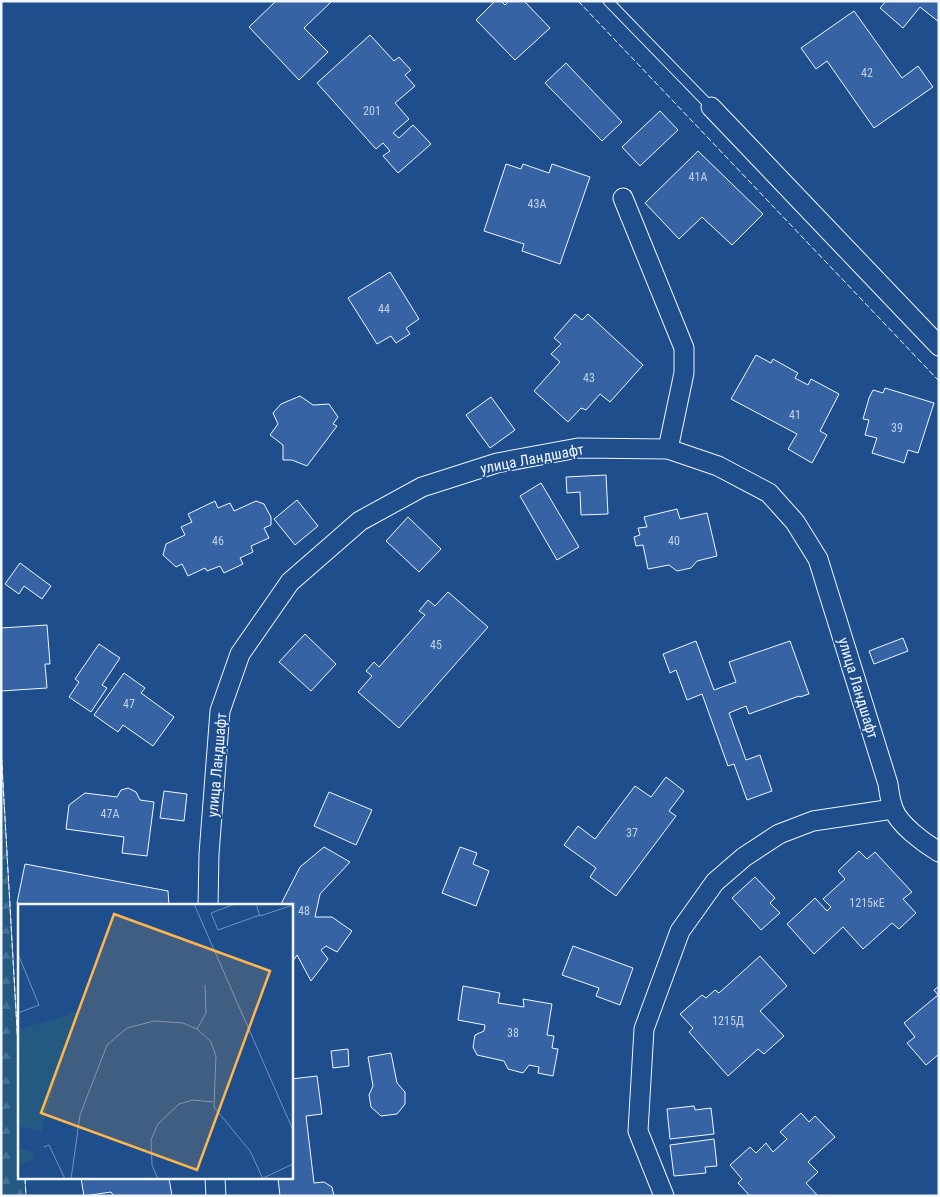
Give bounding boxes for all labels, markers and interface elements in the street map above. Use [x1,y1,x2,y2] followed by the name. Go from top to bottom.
[861,66,873,80] house number: 42
[363,104,381,118] house number: 201
[689,170,707,184] house number: 41А
[528,197,546,211] house number: 43А
[378,302,390,316] house number: 44
[583,371,595,385] house number: 43
[789,408,801,422] house number: 41
[891,421,903,435] house number: 39
[479,440,585,478] street label: улица Ландшафт
[212,534,224,548] house number: 46
[668,534,680,548] house number: 40
[834,635,882,741] street label: улица Ландшафт
[430,638,442,652] house number: 45
[123,697,135,711] house number: 47
[203,712,231,818] street label: улица Ландшафт
[101,807,119,821] house number: 47А
[626,826,638,840] house number: 37
[849,896,885,910] house number: 1215кЕ
[18,904,292,1180] inset map
[298,904,310,918] house number: 48
[712,1014,744,1028] house number: 1215Д
[507,1026,519,1040] house number: 38

